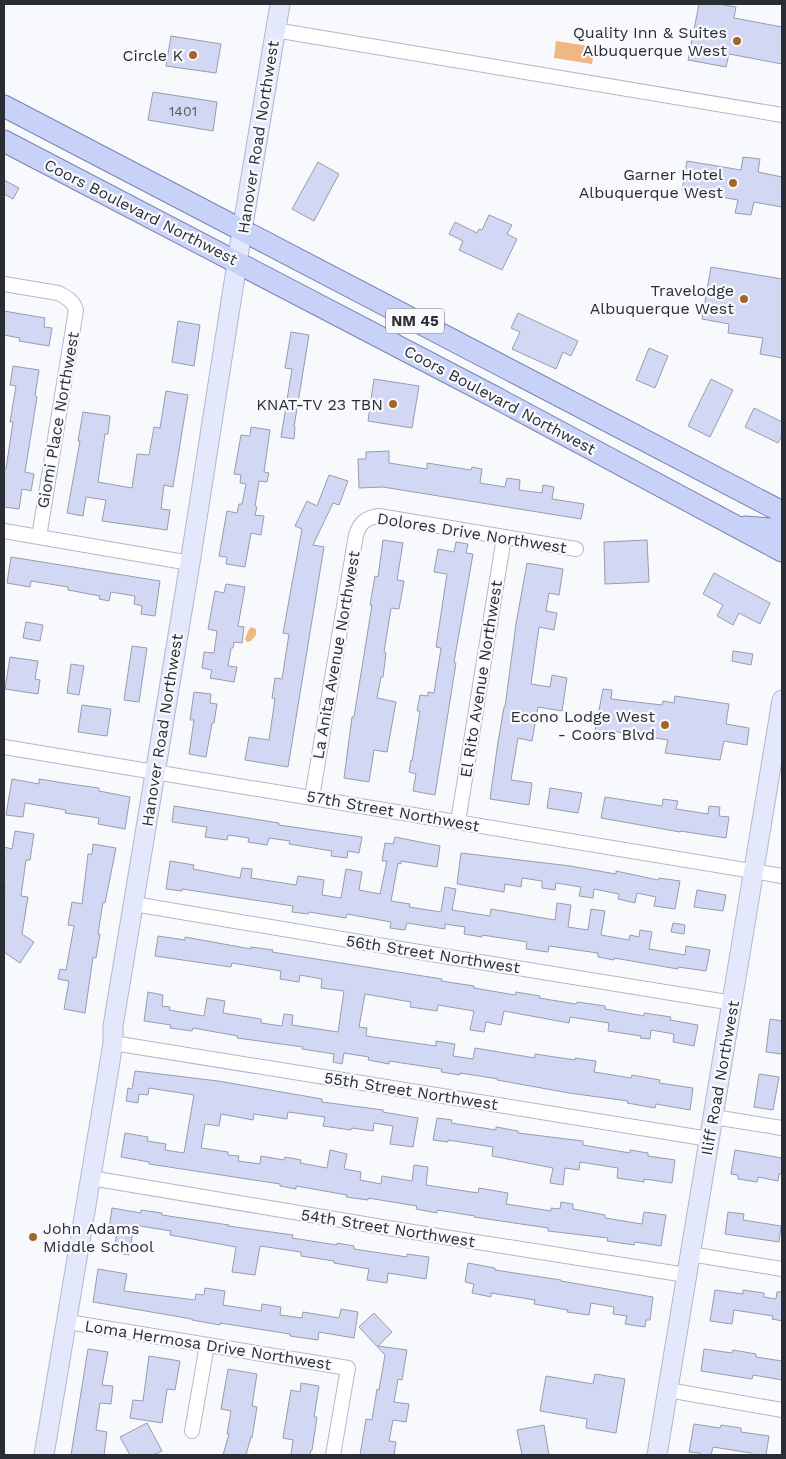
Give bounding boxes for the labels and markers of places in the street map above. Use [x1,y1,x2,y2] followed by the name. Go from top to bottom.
[573,23,727,60] place label: Quality Inn & Suites Albuquerque West
[731,35,743,47] marker: Quality Inn & Suites Albuquerque West
[122,46,184,65] place label: Circle K
[187,49,199,61] marker: Circle K
[579,165,723,202] place label: Garner Hotel Albuquerque West
[727,177,739,189] marker: Garner Hotel Albuquerque West
[590,281,734,318] place label: Travelodge Albuquerque West
[738,293,750,305] marker: Travelodge Albuquerque West
[256,395,383,414] place label: KNAT-TV 23 TBN
[387,398,399,410] marker: KNAT-TV 23 TBN
[511,707,655,744] place label: Econo Lodge West - Coors Blvd
[659,719,671,731] marker: Econo Lodge West - Coors Blvd
[43,1219,154,1256] place label: John Adams Middle School
[27,1231,39,1243] marker: John Adams Middle School

